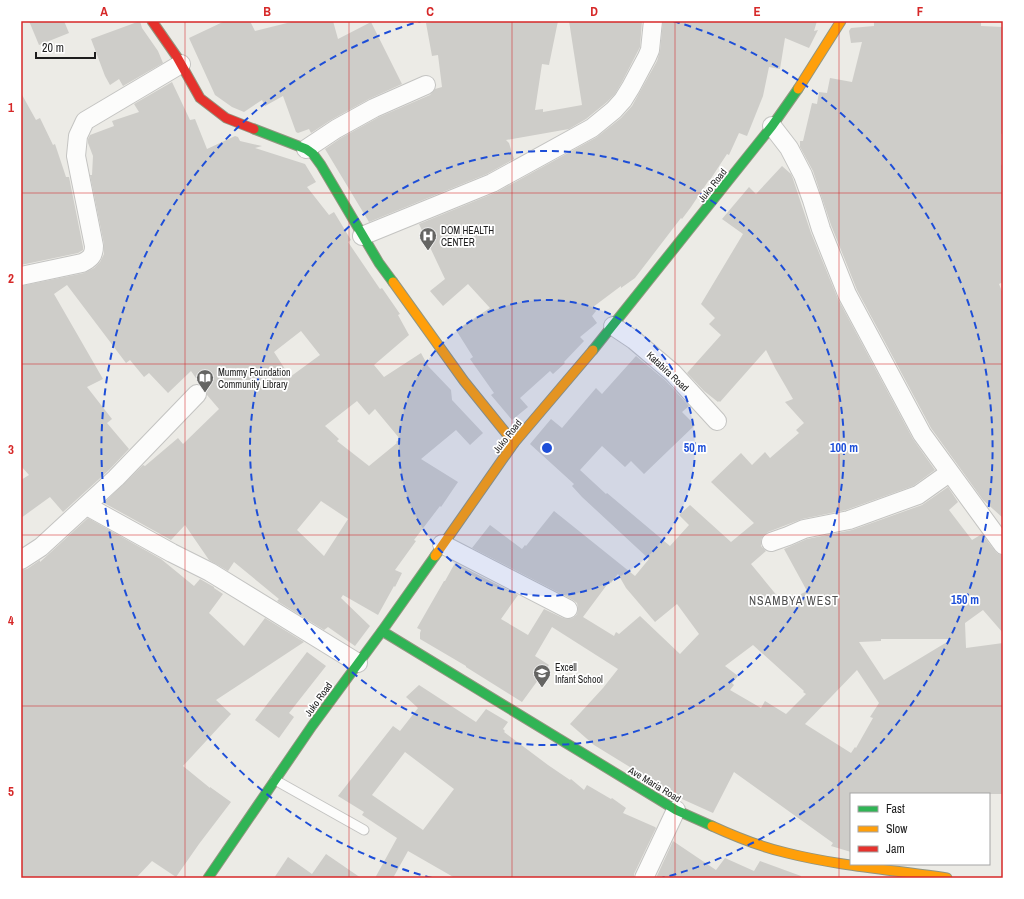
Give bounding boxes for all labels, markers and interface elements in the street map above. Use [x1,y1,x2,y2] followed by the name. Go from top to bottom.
[100,3,108,20] text: A
[263,3,271,20] text: B
[426,3,434,20] text: C
[590,3,598,20] text: D
[753,3,761,20] text: E
[917,3,924,20] text: F
[36,34,95,60] scale bar
[42,40,64,56] text: 20 m
[8,99,14,116] text: 1
[695,166,730,205] street label: Juko Road
[441,224,494,249] place label: DOM HEALTH CENTER
[418,226,438,251] hospital icon: DOM HEALTH CENTER
[8,270,14,287] text: 2
[644,349,691,394] street label: Katabira Road
[218,366,291,391] place label: Mummy Foundation Community Library
[195,368,215,393] library icon: Mummy Foundation Community Library
[490,417,525,456] street label: Juko Road
[684,440,706,456] text: 50 m
[830,440,858,456] text: 100 m
[8,441,14,458] text: 3
[540,441,554,455] centre of rings
[951,592,979,608] text: 150 m
[749,593,839,609] district label: NSAMBYA WEST
[8,612,14,629] text: 4
[555,661,603,686] place label: Excell Infant School
[532,663,552,688] school or university icon: Excell Infant School
[302,680,335,719] street label: Juko Road
[625,763,683,805] street label: Ave Maria Road
[8,783,14,800] text: 5
[850,793,990,865] legend
[886,801,905,817] text: Fast
[886,821,908,837] text: Slow
[886,841,905,857] text: Jam

